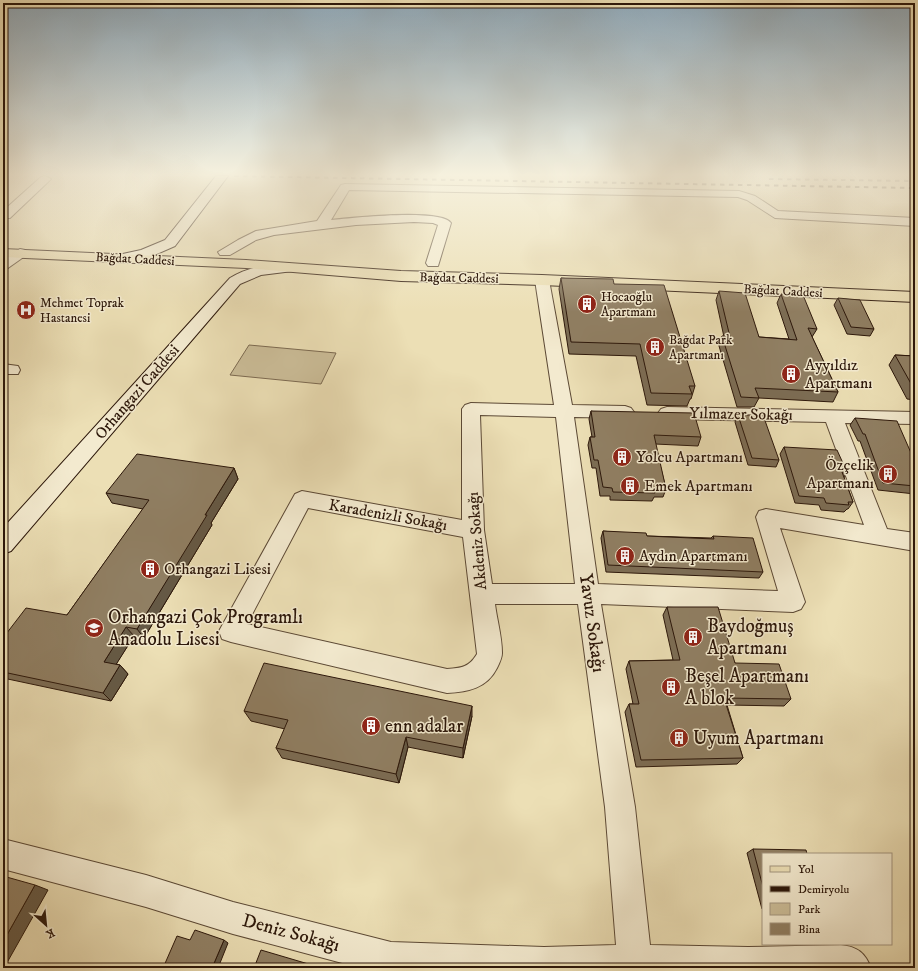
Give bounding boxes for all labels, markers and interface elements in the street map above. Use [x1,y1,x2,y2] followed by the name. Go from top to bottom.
[95,249,175,269] street label: Bağdat Caddesi
[419,269,499,287] street label: Bağdat Caddesi
[743,281,823,301] street label: Bağdat Caddesi
[601,289,656,320] place label: Hocaoğlu Apartmanı
[576,293,598,315] building icon: Hocaoğlu Apartmanı
[40,295,125,326] place label: Mehmet Toprak Hastanesi
[15,299,37,321] hospital icon: Mehmet Toprak Hastanesi
[669,332,733,363] place label: Bağdat Park Apartmanı
[644,336,666,358] building icon: Bağdat Park Apartmanı
[90,340,184,444] street label: Orhangazi Caddesi
[805,355,872,393] place label: Ayyıldız Apartmanı
[780,363,802,385] building icon: Ayyıldız Apartmanı
[689,403,793,425] street label: Yılmazer Sokağı
[611,446,633,468] building icon: Yolcu Apartmanı
[636,447,743,467] place label: Yolcu Apartmanı
[807,455,874,493] place label: Özçelik Apartmanı
[877,463,899,485] building icon: Özçelik Apartmanı
[619,475,641,497] building icon: Emek Apartmanı
[644,476,753,496] place label: Emek Apartmanı
[463,491,491,591] street label: Akdeniz Sokağı
[327,495,449,535] street label: Karadenizli Sokağı
[614,545,636,567] building icon: Aydın Apartmanı
[639,546,748,566] place label: Aydın Apartmanı
[139,558,161,580] building icon: Orhangazi Lisesi
[164,559,271,579] place label: Orhangazi Lisesi
[574,572,610,674] street label: Yavuz Sokağı
[108,606,303,651] place label: Orhangazi Çok Programlı Anadolu Lisesi
[707,615,794,660] place label: Baydoğmuş Apartmanı
[83,617,105,639] school or university icon: Orhangazi Çok Programlı Anadolu Lisesi
[682,626,704,648] building icon: Baydoğmuş Apartmanı
[685,665,809,710] place label: Beşel Apartmanı A blok
[660,676,682,698] building icon: Beşel Apartmanı A blok
[360,715,382,737] building icon: enn adalar
[385,715,463,738] place label: enn adalar
[668,727,690,749] building icon: Uyum Apartmanı
[693,727,824,750] place label: Uyum Apartmanı
[762,853,892,945] legend
[798,862,815,877] text: Yol
[798,882,849,897] text: Demiryolu
[798,902,820,917] text: Park
[26,905,66,945] north arrow
[240,909,342,957] street label: Deniz Sokağı
[798,922,821,937] text: Bina
[43,925,57,941] text: K

